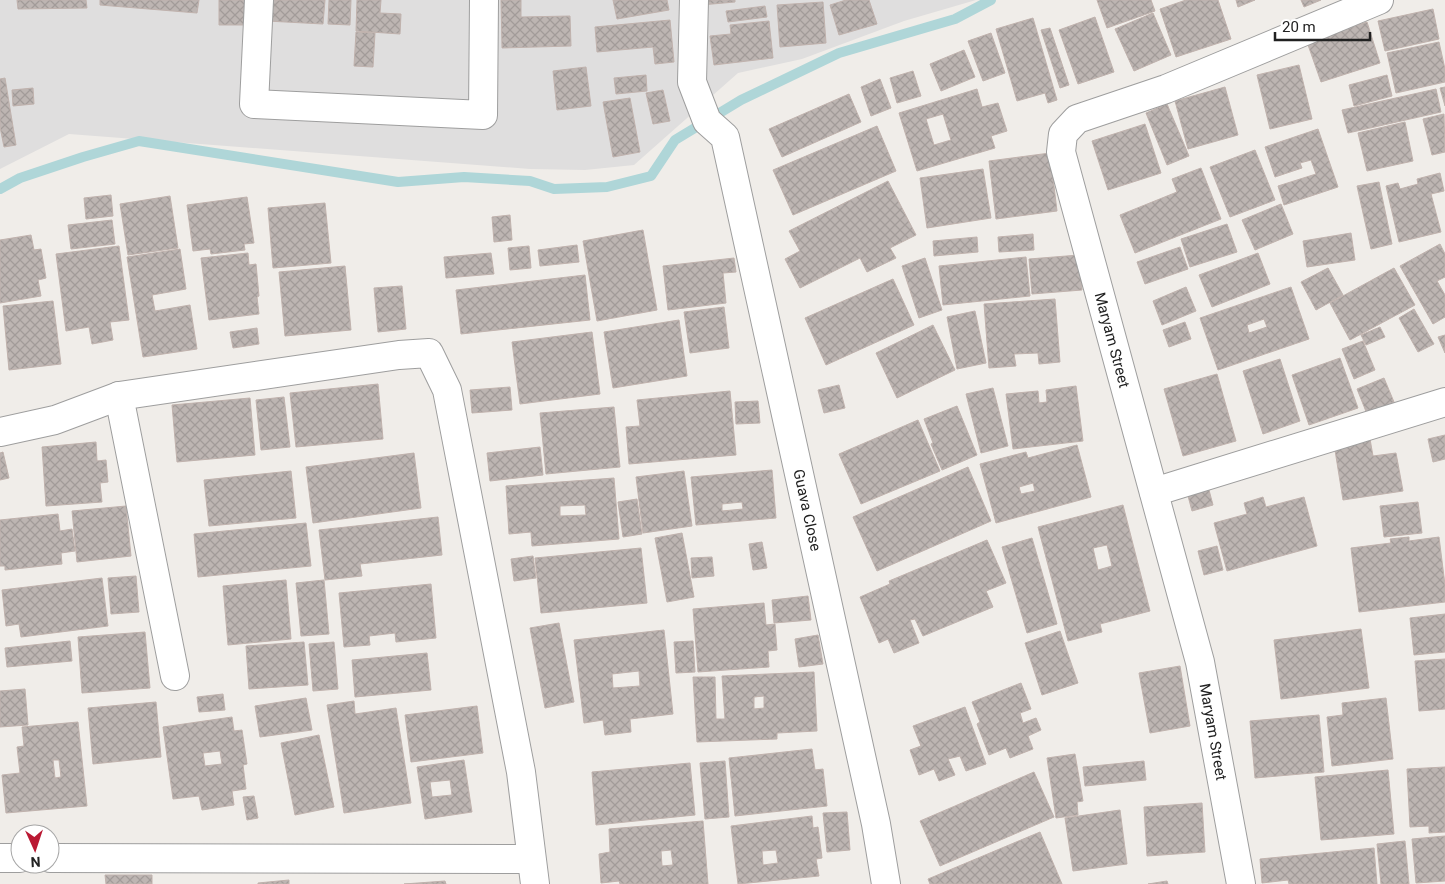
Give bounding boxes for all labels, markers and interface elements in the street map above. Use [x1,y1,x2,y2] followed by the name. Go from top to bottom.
[1275,10,1370,42] scale bar
[1282,18,1316,36] text: 20 m
[1091,290,1133,390] street label: Maryam Street
[789,468,825,553] street label: Guava Close
[1196,682,1230,782] street label: Maryam Street
[10,824,60,874] north arrow
[30,854,41,870] text: N

